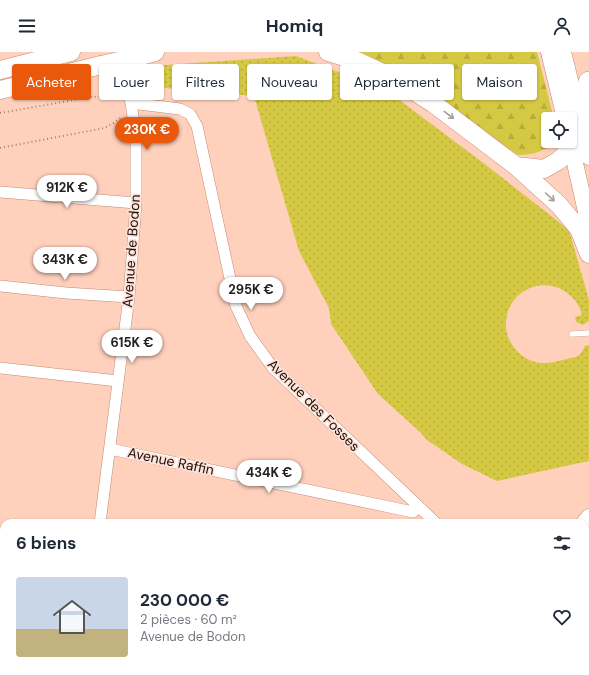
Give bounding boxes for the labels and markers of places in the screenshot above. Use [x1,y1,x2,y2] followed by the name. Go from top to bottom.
[114,117,180,151] pin: 230K €
[34,175,100,209] pin: 912K €
[32,247,98,281] pin: 343K €
[218,277,284,311] pin: 295K €
[99,330,165,364] pin: 615K €
[236,460,302,494] pin: 434K €

